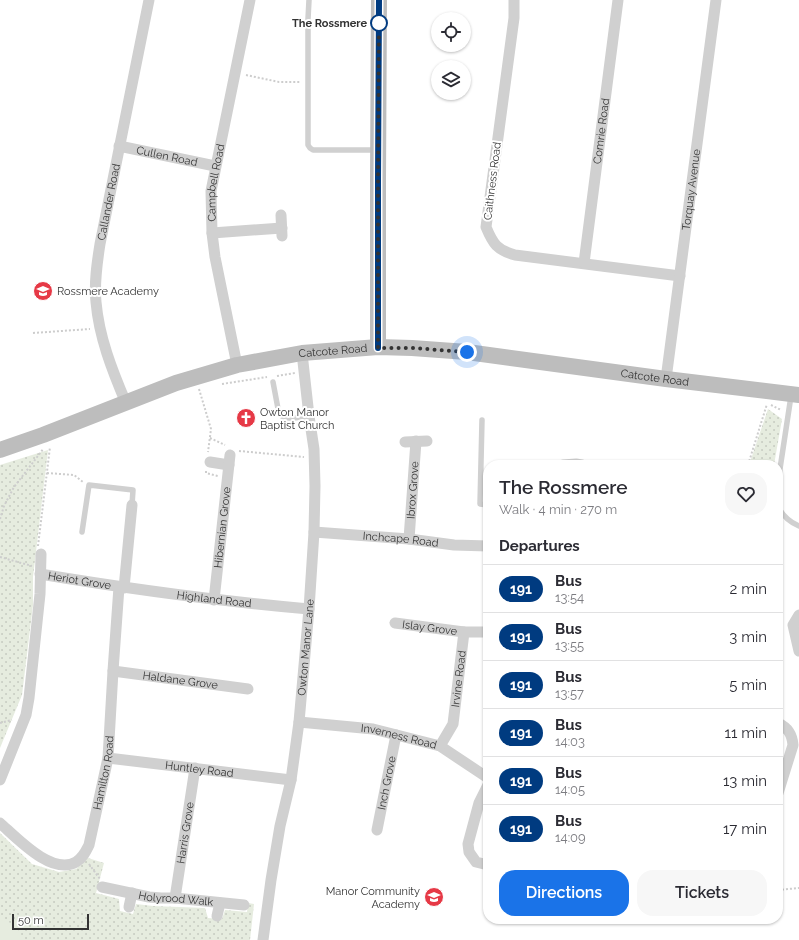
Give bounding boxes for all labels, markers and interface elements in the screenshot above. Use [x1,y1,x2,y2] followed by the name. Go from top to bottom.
[431,12,471,100] map controls
[431,12,471,52] button: locate
[370,14,388,32] marker: The Rossmere
[292,17,367,30] place label: The Rossmere
[431,60,471,100] button: layers
[591,97,612,165] street label: Comrie Road
[481,141,504,221] street label: Caithness Road
[205,143,227,222] street label: Campbell Road
[135,144,199,169] street label: Cullen Road
[680,148,703,231] street label: Torquay Avenue
[95,162,123,242] street label: Callander Road
[32,280,54,302] school or university icon: Rossmere Academy
[57,285,159,298] place label: Rossmere Academy
[298,342,368,360] street label: Catcote Road
[457,342,477,362] your location
[620,367,690,389] street label: Catcote Road
[260,406,335,432] place label: Owton Manor Baptist Church
[235,407,257,429] church icon: Owton Manor Baptist Church
[404,460,422,520] street label: Ibrox Grove
[725,473,767,515] button: heart
[499,476,628,498] text: The Rossmere
[212,486,234,569] street label: Hibernian Grove
[499,502,617,517] text: Walk · 4 min · 270 m
[362,530,440,550] street label: Inchcape Road
[499,537,580,555] text: Departures
[47,569,112,592] street label: Heriot Grove
[555,572,582,590] text: Bus
[730,580,767,598] text: 2 min
[510,581,532,597] text: 191
[176,589,252,610] street label: Highland Road
[555,590,584,605] text: 13:54
[295,598,317,696] street label: Owton Manor Lane
[401,618,458,638] street label: Islay Grove
[555,620,582,638] text: Bus
[729,628,767,646] text: 3 min
[510,629,532,645] text: 191
[555,638,584,653] text: 13:55
[449,650,469,708] street label: Irvine Road
[555,668,582,686] text: Bus
[142,669,219,692] street label: Haldane Grove
[729,676,767,694] text: 5 min
[510,677,532,693] text: 191
[555,686,584,701] text: 13:57
[555,716,582,734] text: Bus
[360,722,438,752] street label: Inverness Road
[725,724,767,742] text: 11 min
[510,725,532,741] text: 191
[555,734,585,749] text: 14:03
[91,735,116,811] street label: Hamilton Road
[375,755,399,811] street label: Inch Grove
[164,759,234,780] street label: Huntley Road
[555,764,582,782] text: Bus
[723,772,767,790] text: 13 min
[510,773,532,789] text: 191
[555,782,585,797] text: 14:05
[174,800,197,865] street label: Harris Grove
[555,812,582,830] text: Bus
[723,820,767,838] text: 17 min
[510,821,532,837] text: 191
[555,830,586,845] text: 14:09
[499,870,629,916] button: Directions
[637,870,767,916] button: Tickets
[326,885,420,911] place label: Manor Community Academy
[423,886,445,908] school or university icon: Manor Community Academy
[137,889,214,909] street label: Holyrood Walk
[12,912,89,931] scale bar
[18,914,44,927] text: 50 m

